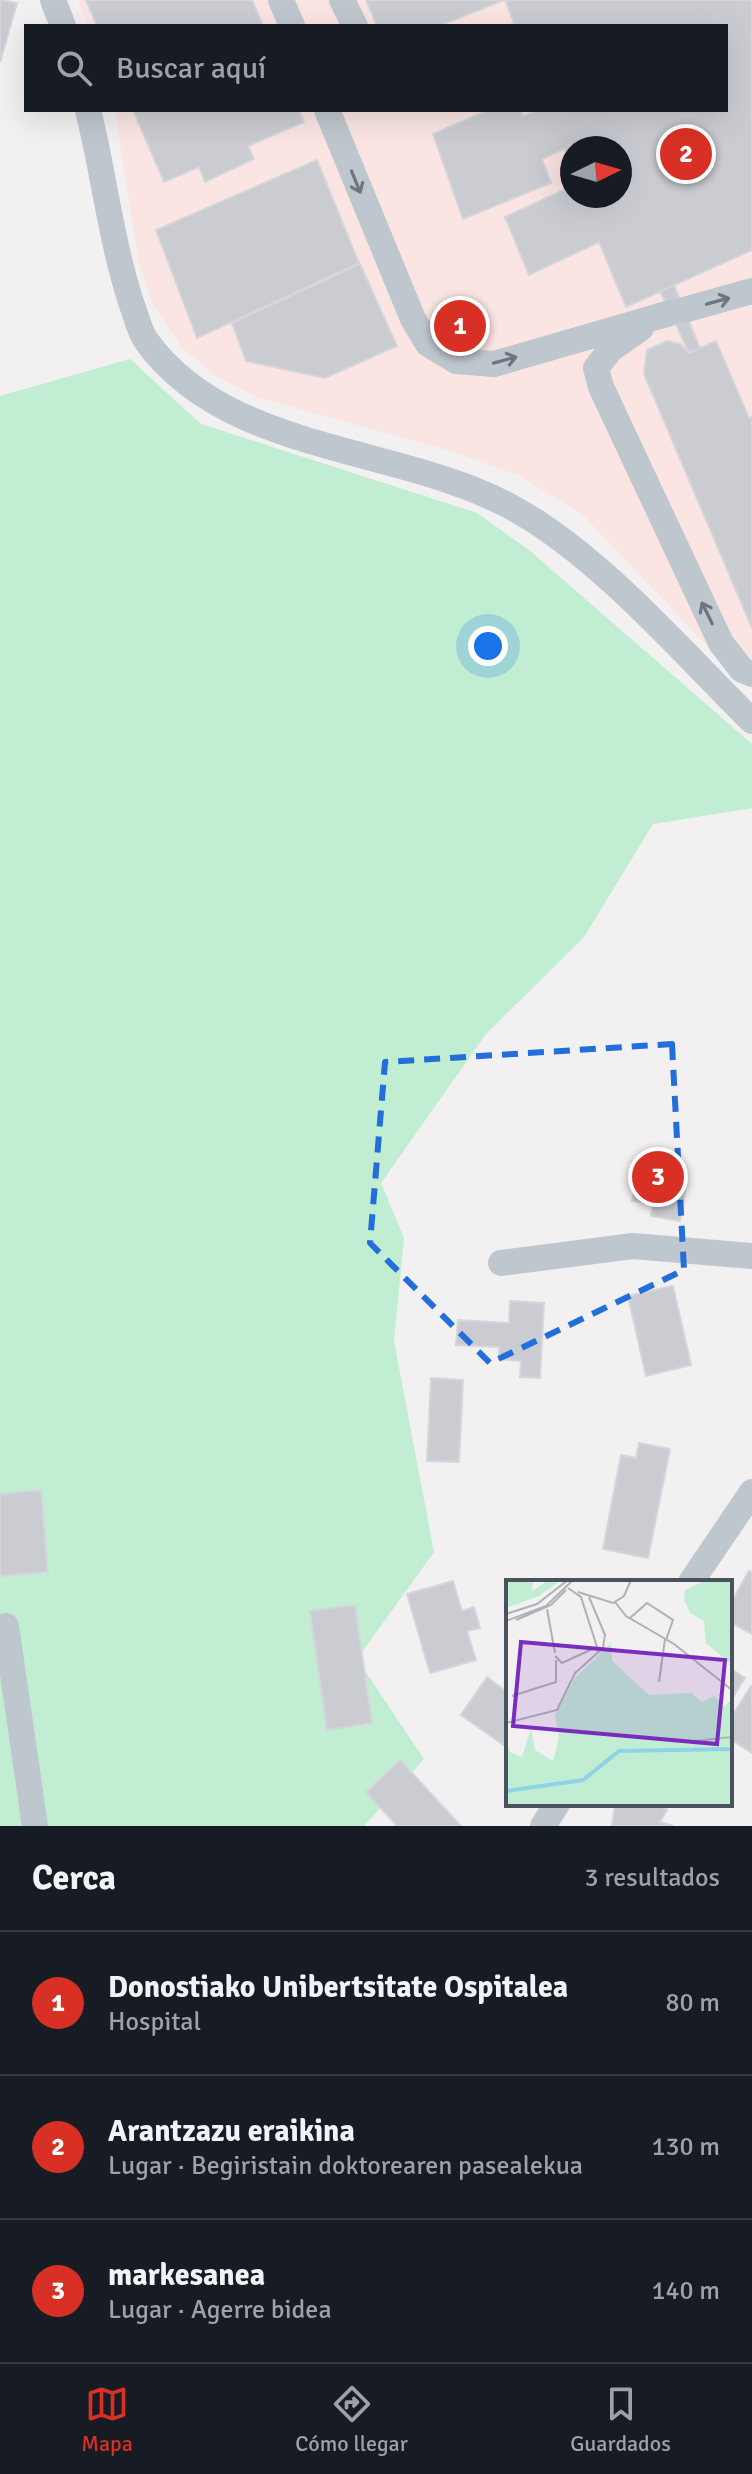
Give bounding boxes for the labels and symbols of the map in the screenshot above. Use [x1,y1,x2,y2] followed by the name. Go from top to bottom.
[660,124,712,184] pin: 2
[560,136,632,208] north arrow
[350,169,364,194] one-way arrow
[705,292,731,307] one-way arrow
[434,296,486,356] pin: 1
[492,352,517,367] one-way arrow
[699,602,714,626] one-way arrow
[468,626,508,666] your location
[632,1147,684,1207] pin: 3
[506,1580,732,1806] inset map

